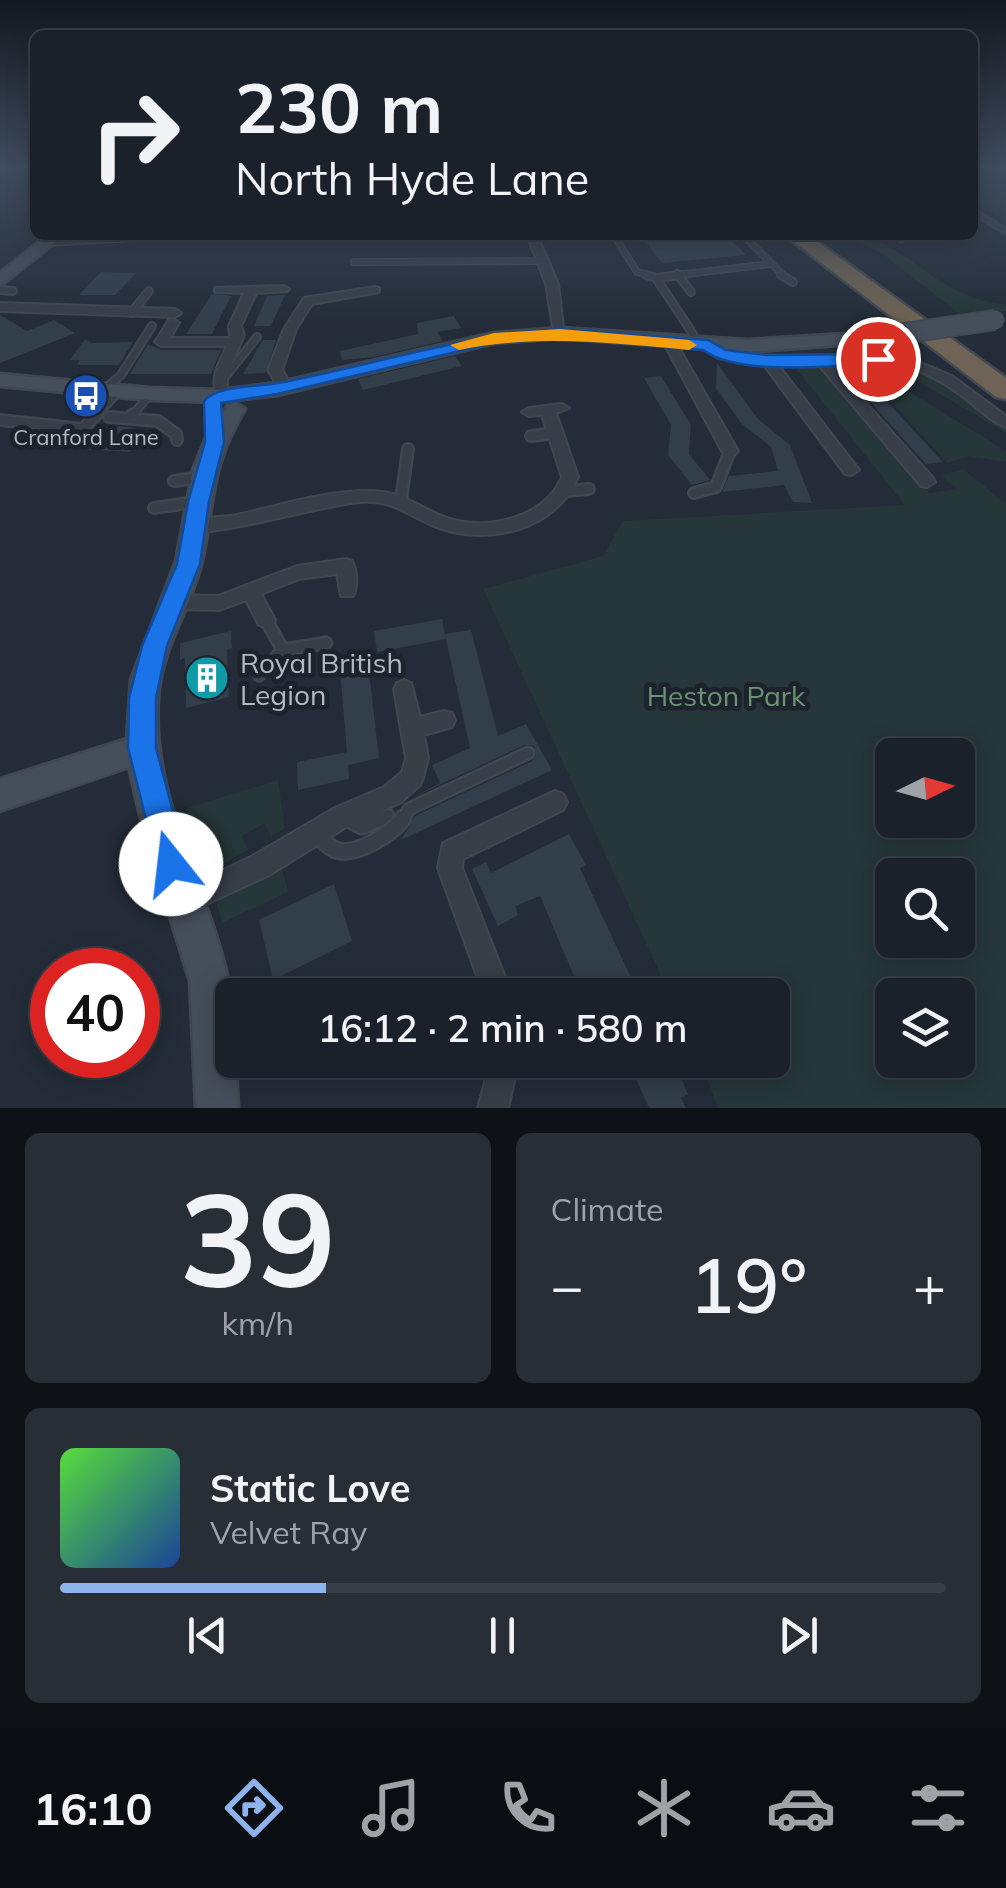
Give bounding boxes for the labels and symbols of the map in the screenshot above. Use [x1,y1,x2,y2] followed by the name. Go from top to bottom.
[836,317,921,402] pin
[63,373,109,419] bus stop icon: Cranford Lane
[13,423,159,451] place label: Cranford Lane
[240,645,403,712] place label: Royal British Legion
[184,655,230,701] building icon: Royal British Legion
[647,678,806,713] park label: Heston Park
[875,738,975,838] north arrow
[119,812,223,916] position arrow
[30,948,160,1078] speed limit sign: 40

